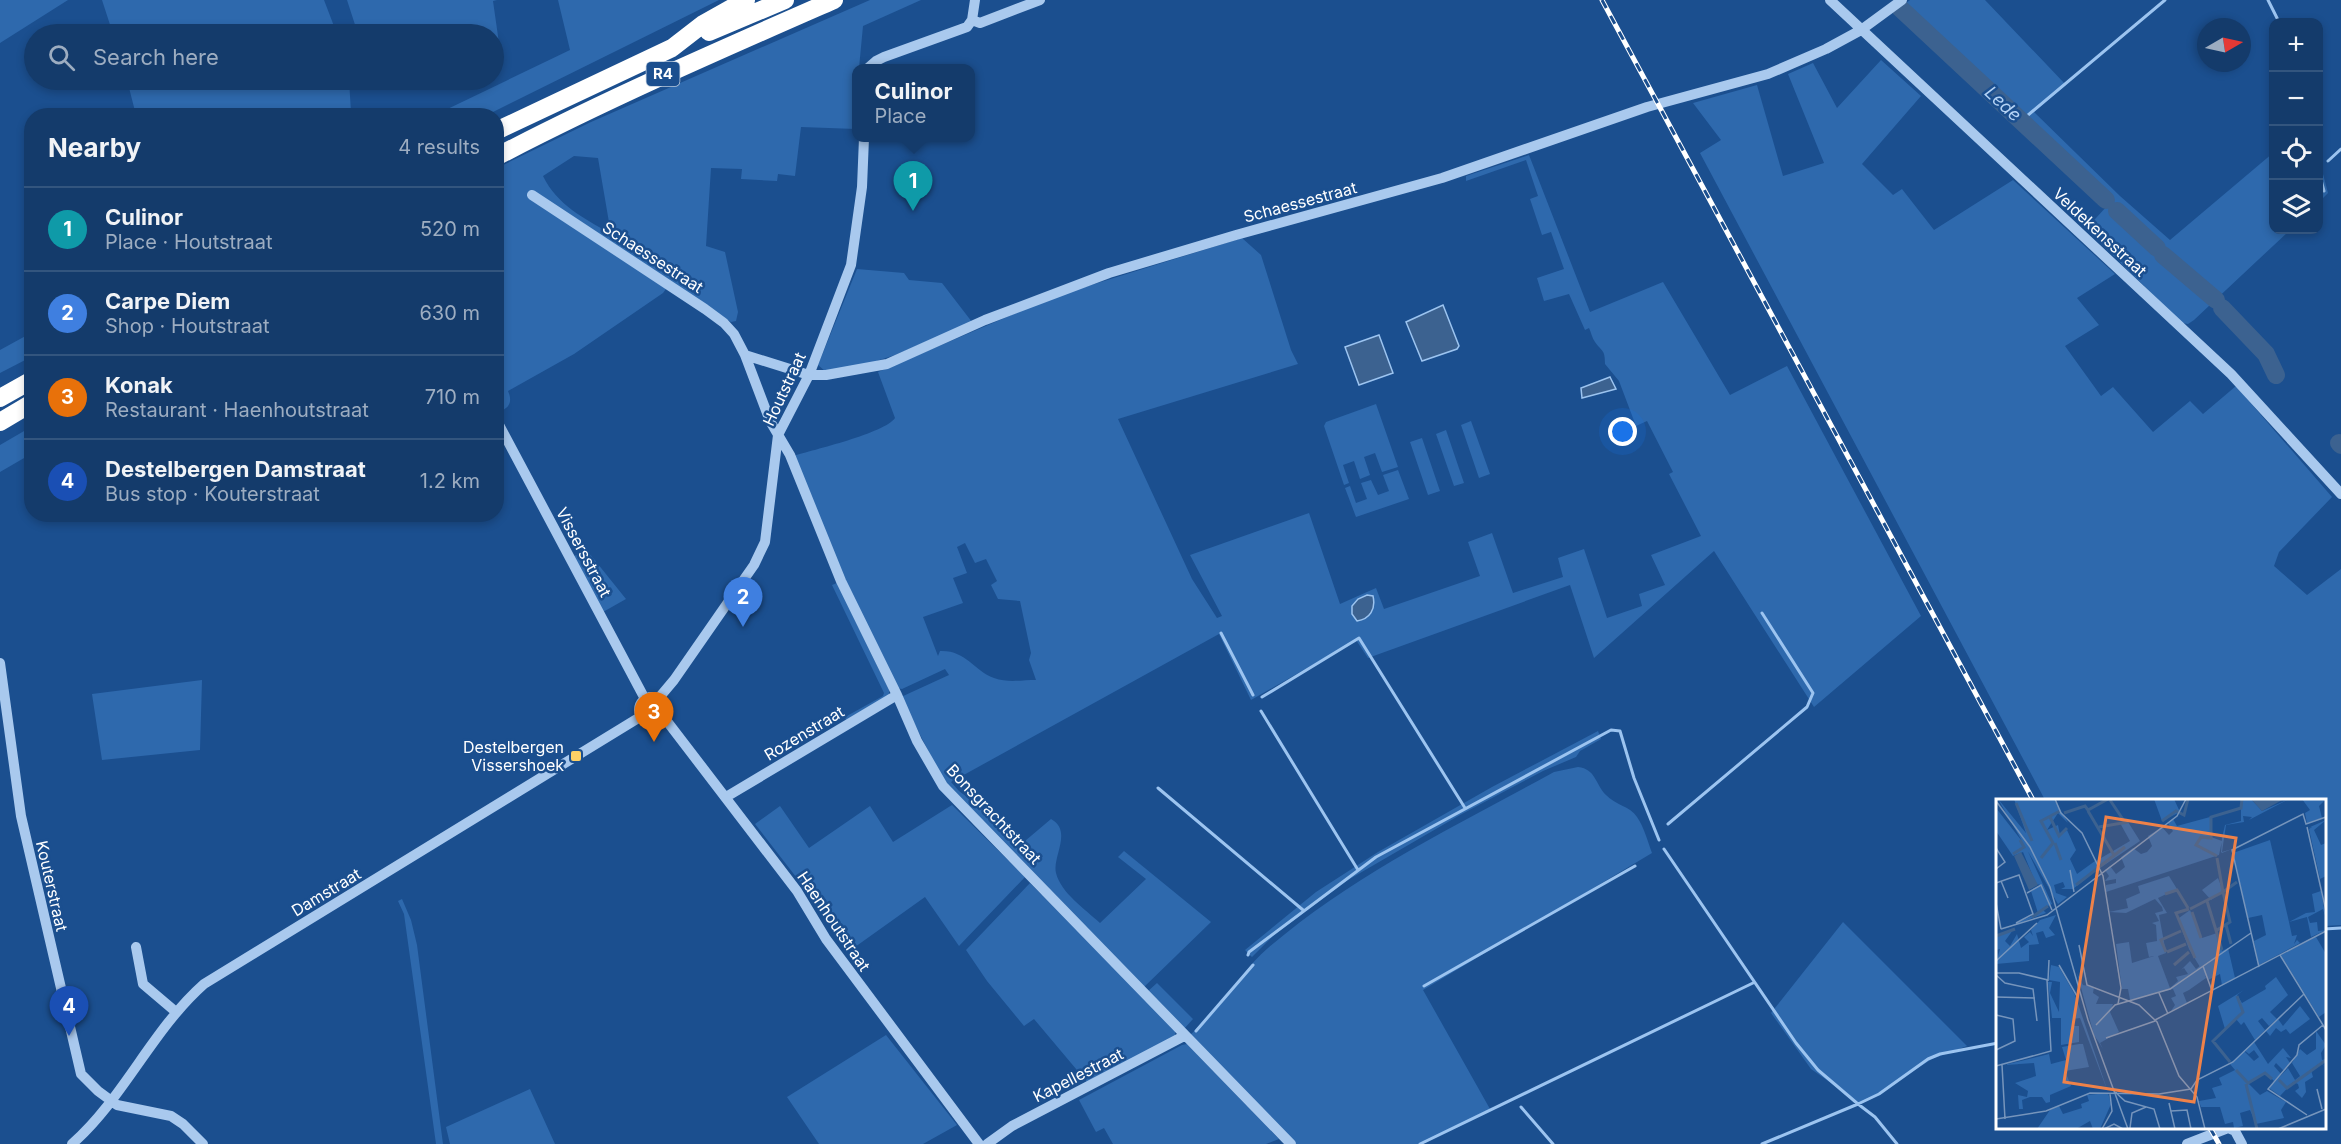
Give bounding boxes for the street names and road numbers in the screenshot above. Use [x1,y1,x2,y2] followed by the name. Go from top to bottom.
[646,62,680,86] road number: R4
[1241,177,1359,227] street label: Schaessestraat
[2049,183,2151,281] street label: Veldekensstraat
[599,217,707,297] street label: Schaessestraat
[758,349,810,429] street label: Houtstraat
[552,504,616,600] street label: Vissersstraat
[760,701,848,765] street label: Rozenstraat
[943,760,1045,868] street label: Bonsgrachtstraat
[32,839,72,933] street label: Kouterstraat
[288,863,364,921] street label: Damstraat
[793,867,875,975] street label: Haenhoutstraat
[1029,1044,1127,1106] street label: Kapellestraat

